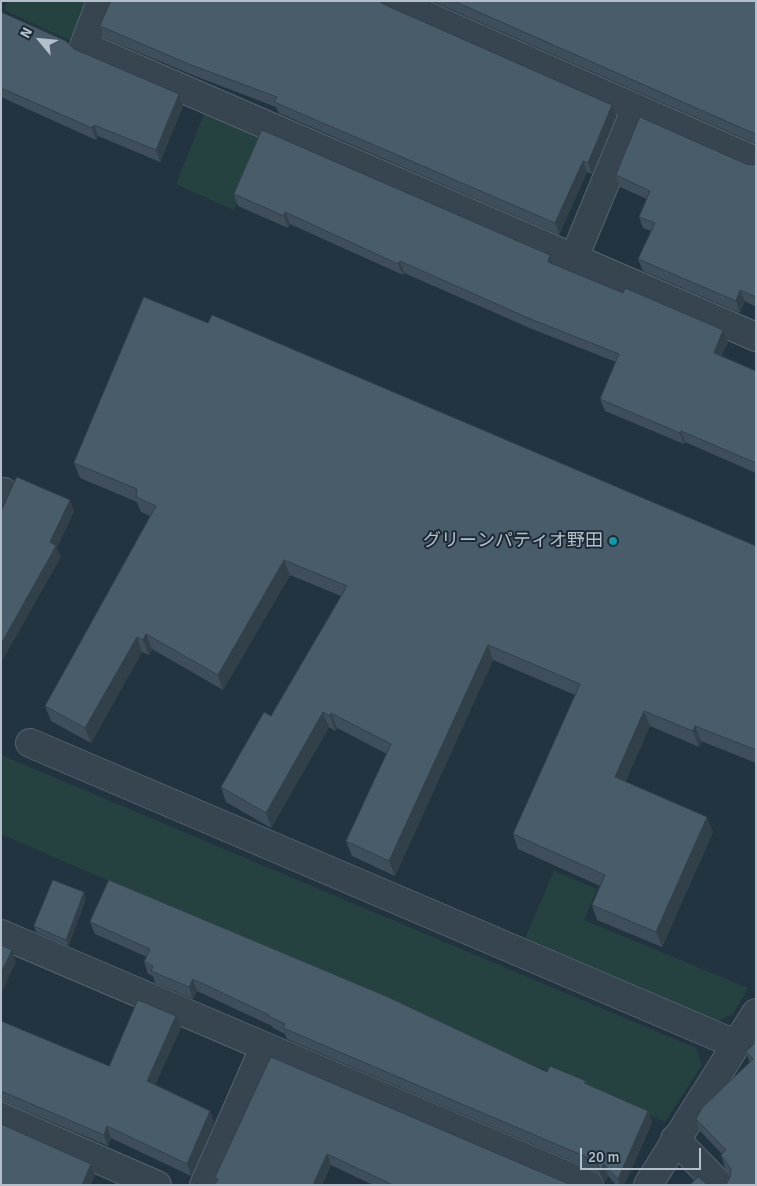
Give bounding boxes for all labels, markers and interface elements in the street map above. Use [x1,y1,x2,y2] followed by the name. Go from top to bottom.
[15,15,65,65] north arrow
[17,24,36,41] text: N
[423,530,603,552] place label: グリーンパティオ野田
[607,535,619,547] marker: グリーンパティオ野田
[582,1138,703,1170] scale bar
[588,1148,619,1166] text: 20 m

